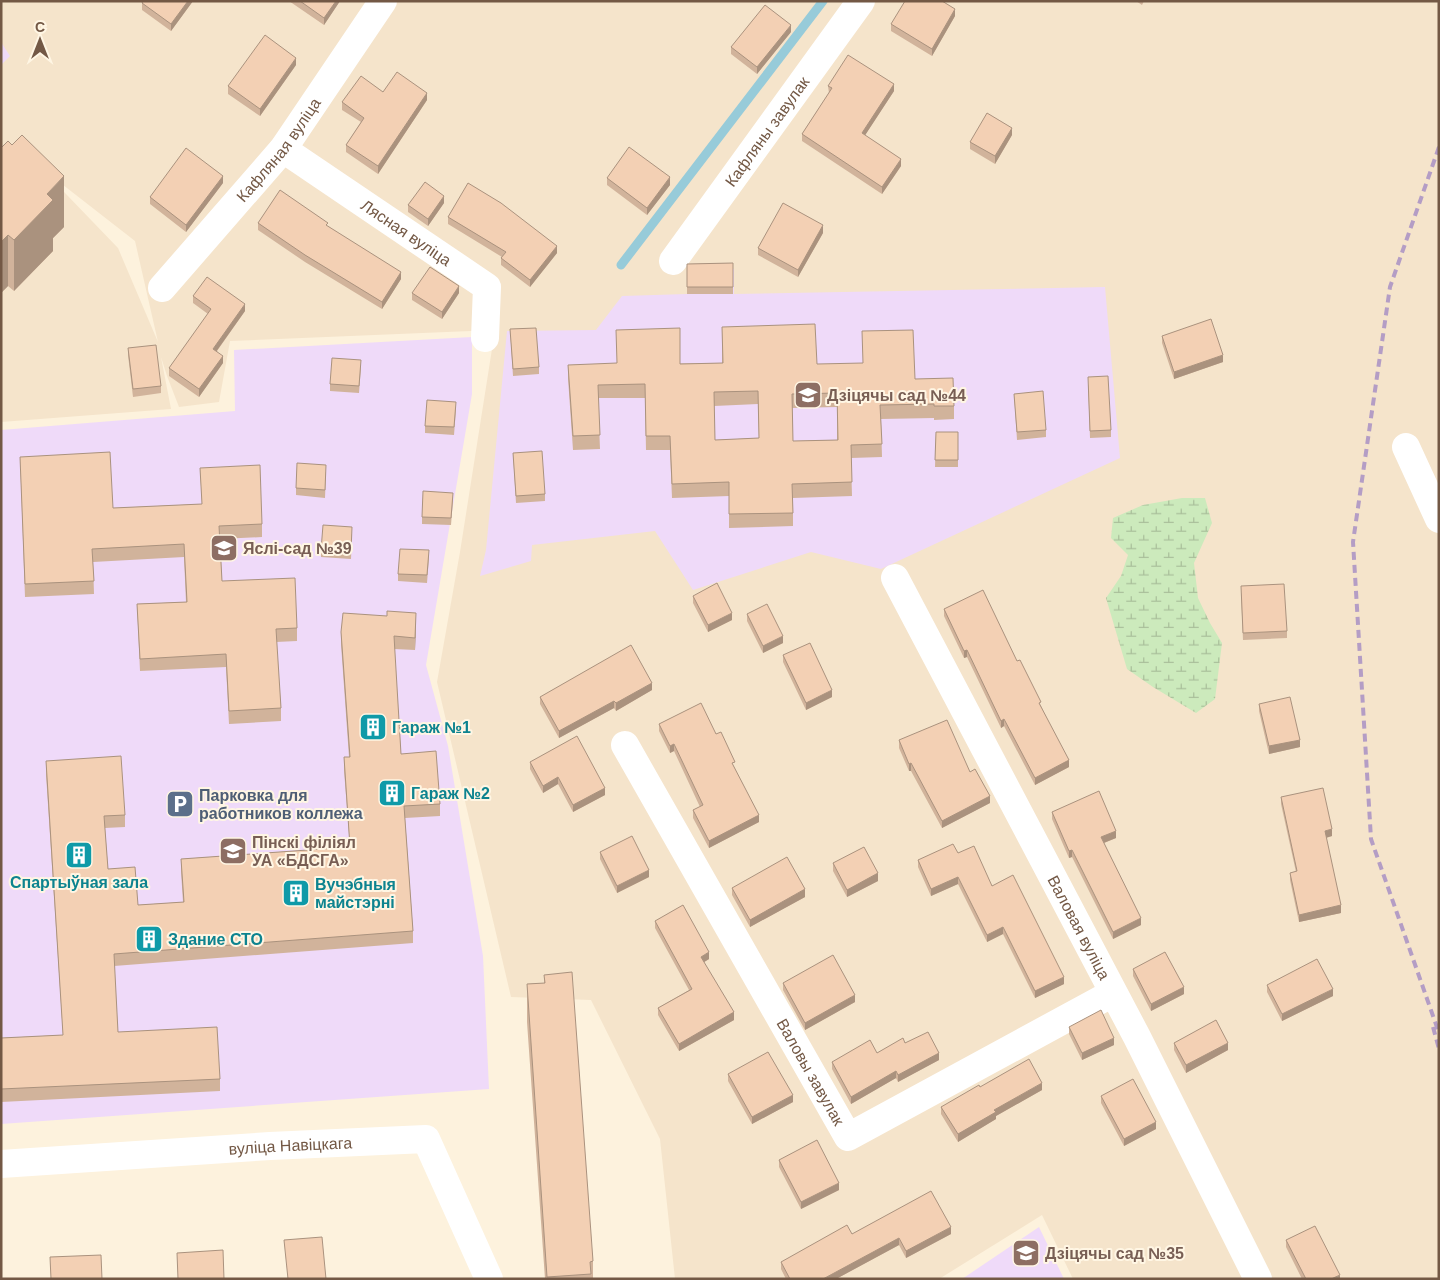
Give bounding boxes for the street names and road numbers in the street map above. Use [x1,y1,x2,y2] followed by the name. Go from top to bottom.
[722,73,813,190] street label: Кафляны завулак
[233,95,324,205] street label: Кафляная вуліца
[358,196,454,269] street label: Лясная вуліца
[1044,873,1113,983] street label: Валовая вуліца
[773,1016,848,1129] street label: Валовы завулак
[228,1134,353,1158] street label: вуліца Навіцкага

